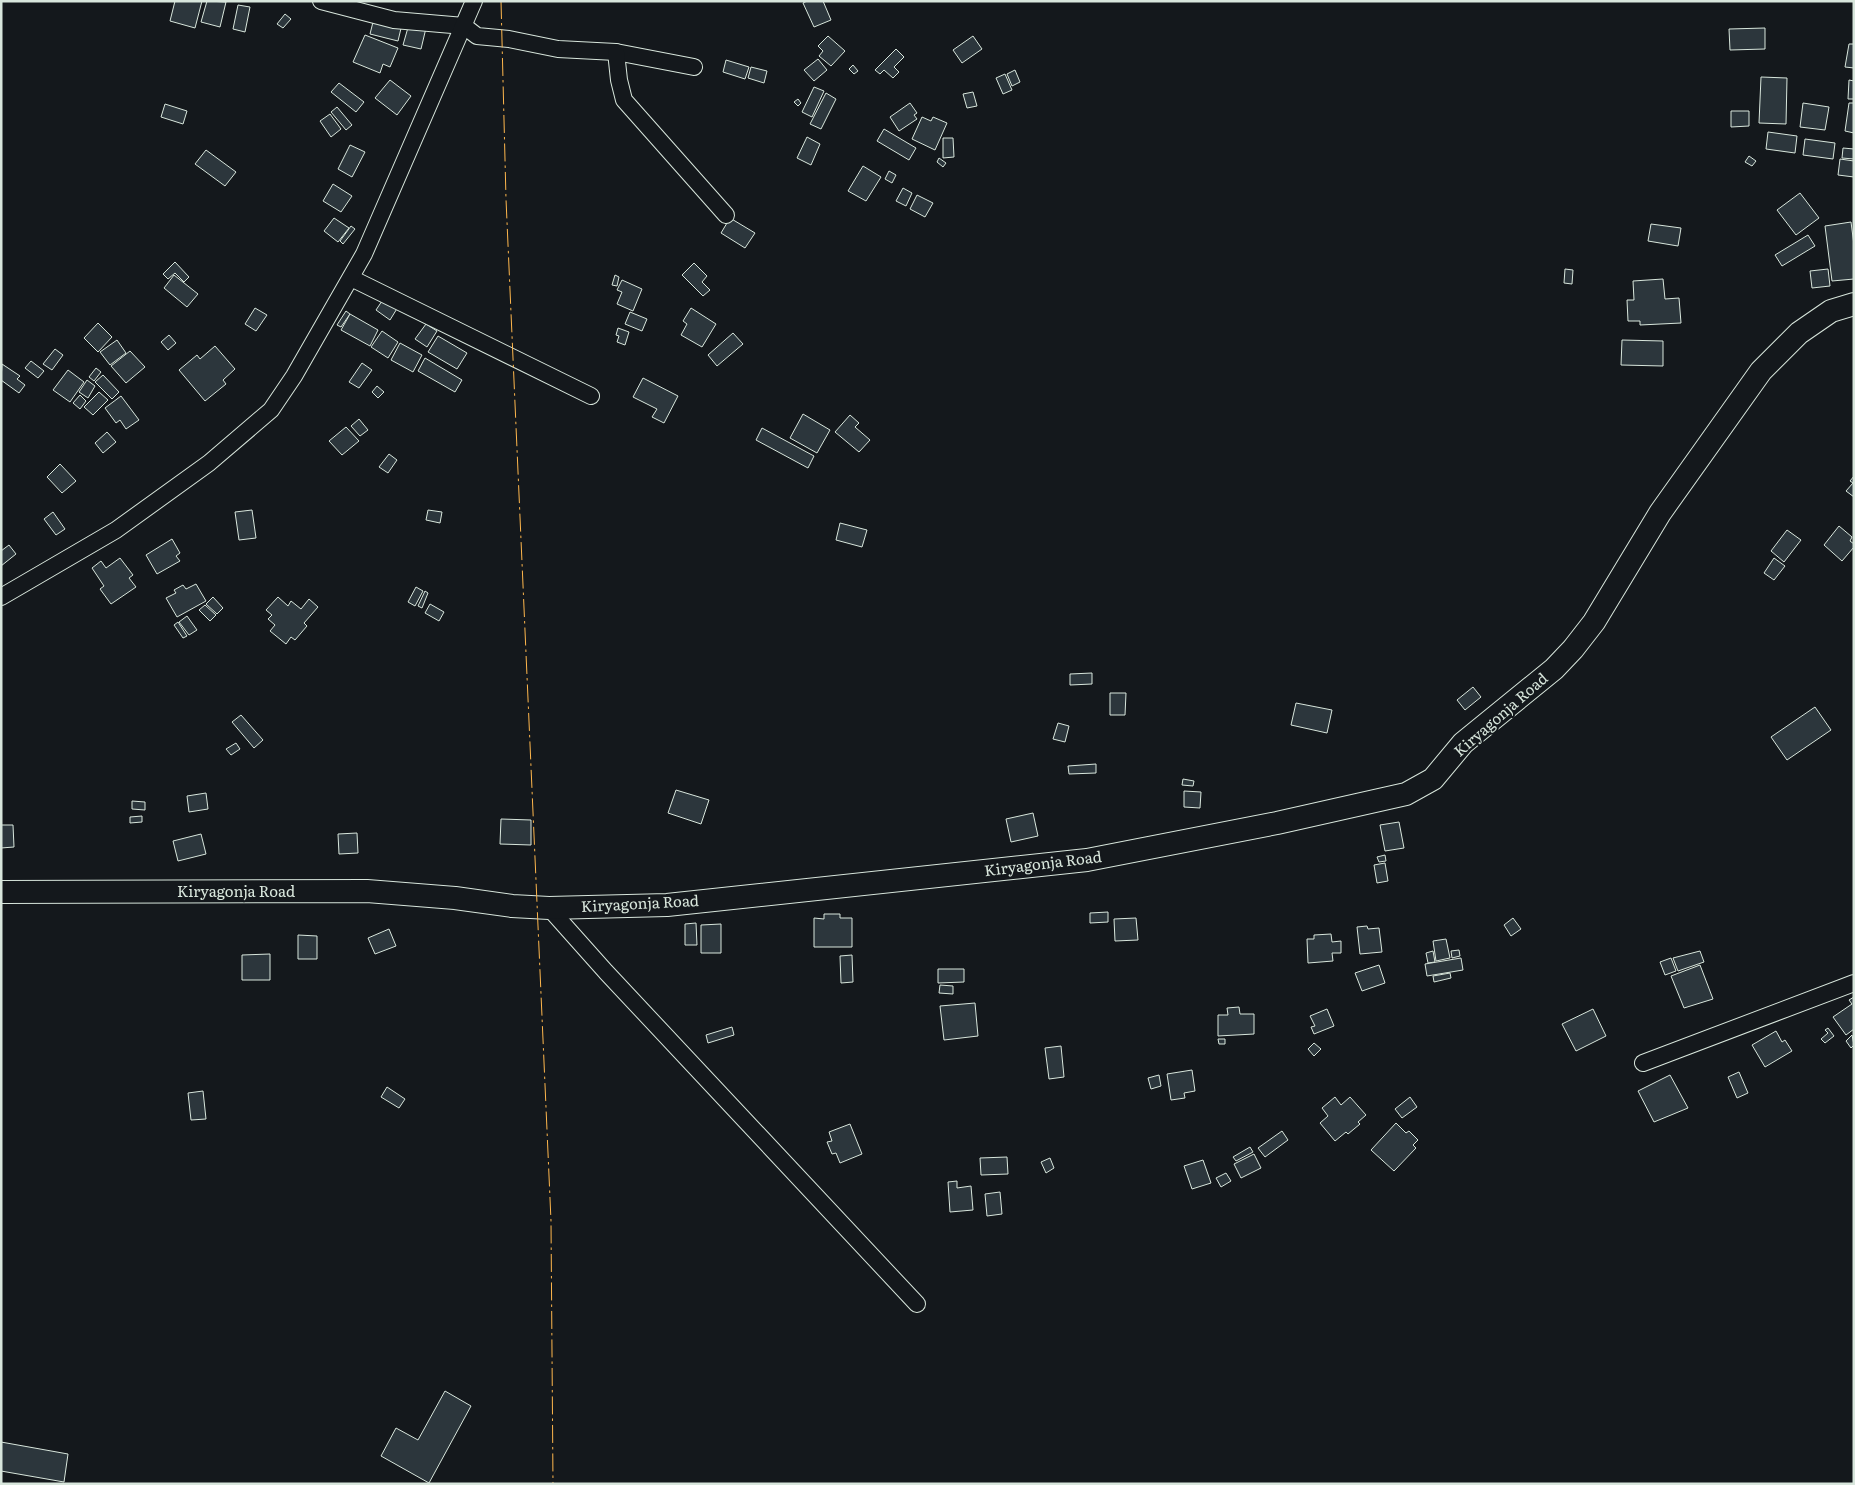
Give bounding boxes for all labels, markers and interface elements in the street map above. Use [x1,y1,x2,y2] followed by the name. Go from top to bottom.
[1448,666,1552,761] street label: Kiryagonja Road
[983,844,1103,881] street label: Kiryagonja Road
[177,879,295,902] street label: Kiryagonja Road
[580,888,700,917] street label: Kiryagonja Road

